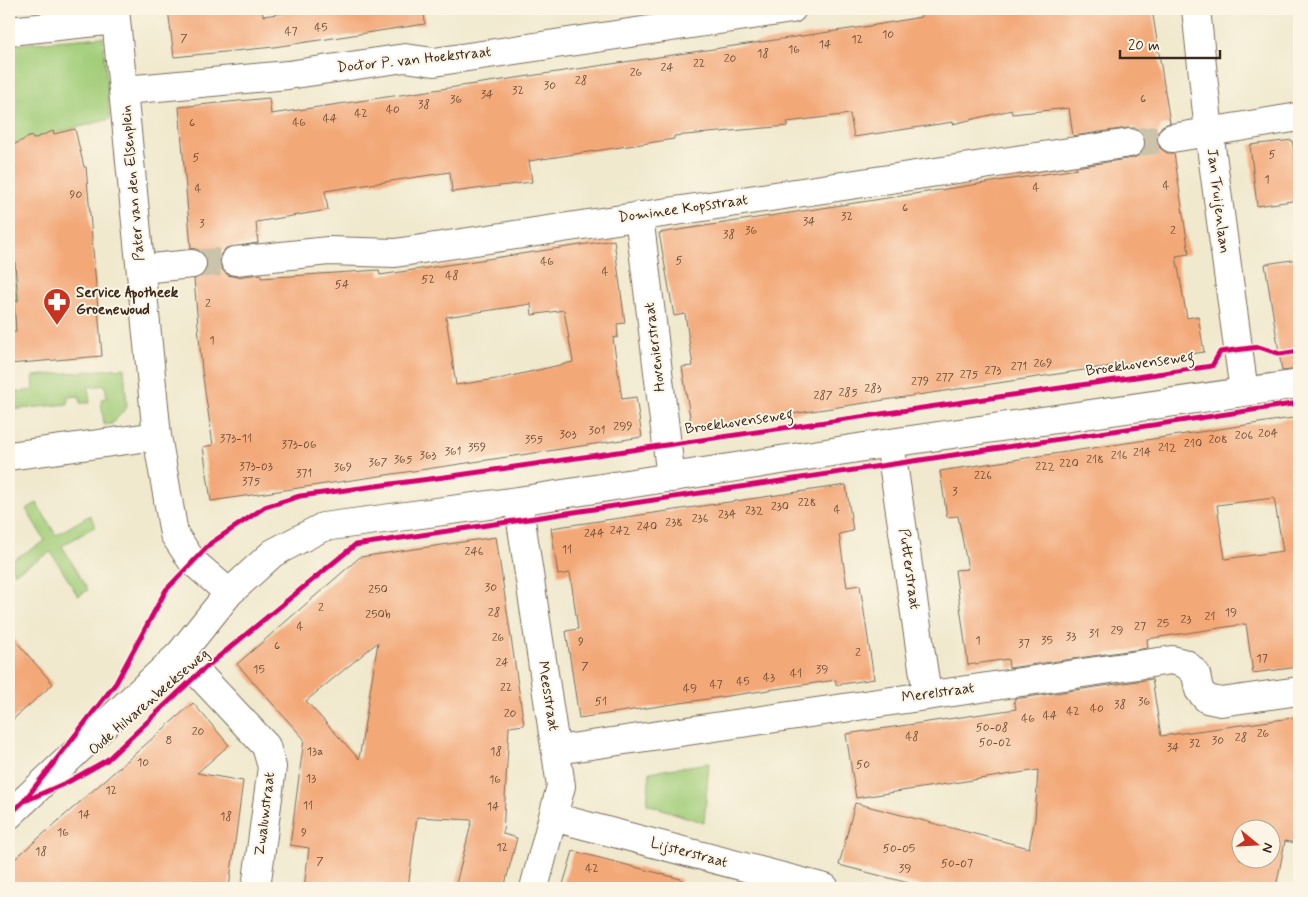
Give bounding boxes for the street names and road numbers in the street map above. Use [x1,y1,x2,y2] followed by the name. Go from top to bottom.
[336,42,492,78] street label: Doctor P. van Hoekstraat
[116,104,150,262] street label: Pater van den Elsenplein
[1202,147,1234,255] street label: Jan Truijenlaan
[617,190,749,228] street label: Dominee Kopsstraat
[640,301,670,393] street label: Hovenierstraat
[1085,346,1196,382] street label: Broekhovenseweg
[684,404,795,440] street label: Broekhovenseweg
[893,527,925,611] street label: Putterstraat
[84,644,214,760] street label: Oude Hilvarenbeekseweg
[533,659,563,733] street label: Meesstraat
[900,678,976,708] street label: Merelstraat
[250,771,280,857] street label: Zwaluwstraat
[648,833,730,873] street label: Lijsterstraat

